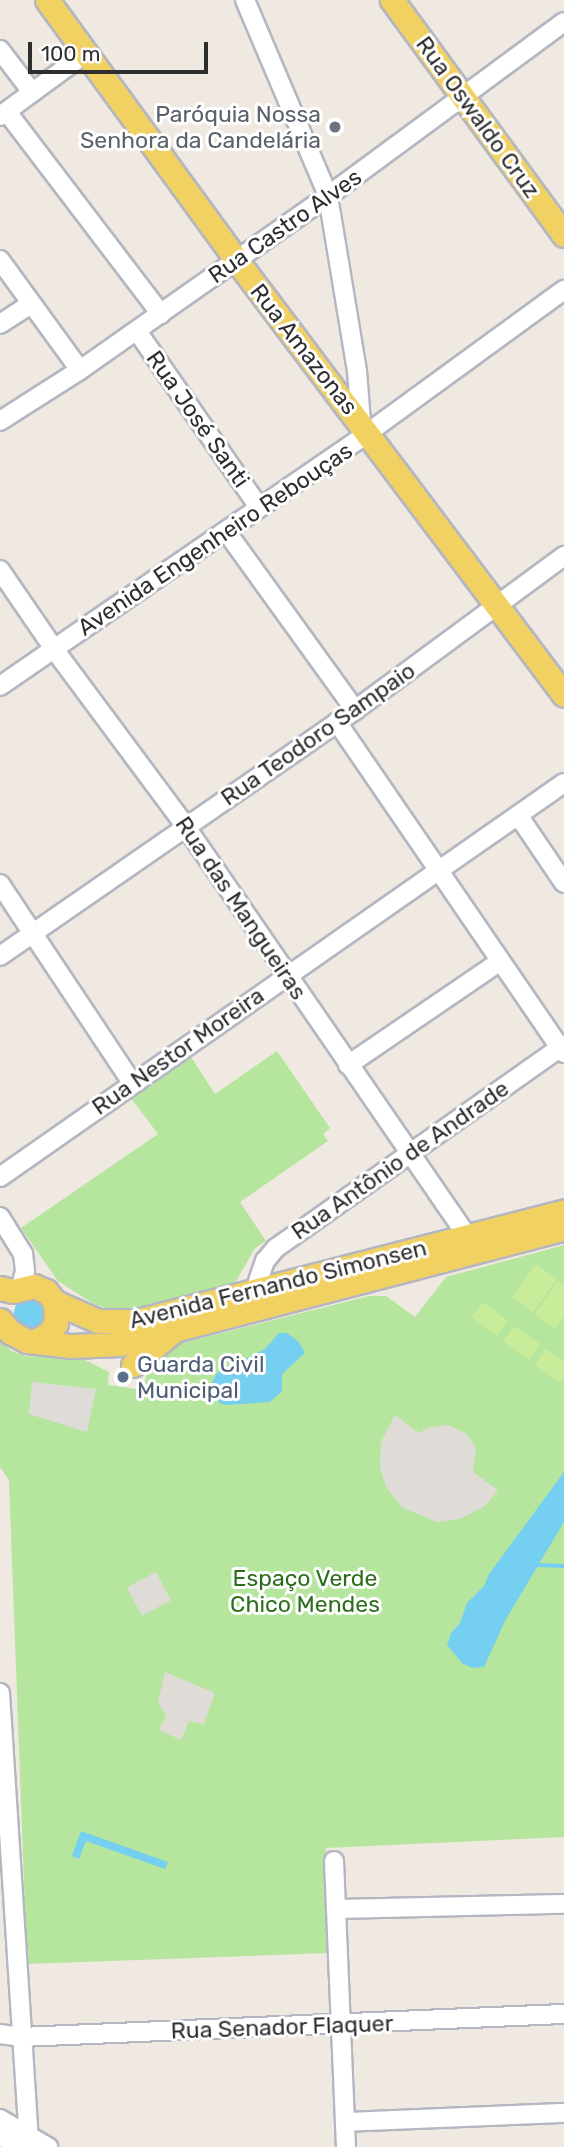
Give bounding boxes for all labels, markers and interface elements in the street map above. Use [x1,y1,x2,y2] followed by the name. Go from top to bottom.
[32,28,212,72] scale bar
[410,31,546,203] street label: Rua Oswaldo Cruz
[41,41,100,66] text: 100 m
[80,100,321,154] place label: Paróquia Nossa Senhora da Candelária
[327,119,343,135] marker: Paróquia Nossa Senhora da Candelária
[203,163,367,289] street label: Rua Castro Alves
[244,278,364,420] street label: Rua Amazonas
[141,345,255,493] street label: Rua José Santi
[72,437,358,641] street label: Avenida Engenheiro Rebouças
[215,656,421,812] street label: Rua Teodoro Sampaio
[169,811,313,1005] street label: Rua das Mangueiras
[87,981,269,1121] street label: Rua Nestor Moreira
[286,1074,514,1246] street label: Rua Antônio de Andrade
[127,1234,429,1334] street label: Avenida Fernando Simonsen
[137,1350,264,1404] place label: Guarda Civil Municipal
[115,1369,131,1385] marker: Guarda Civil Municipal
[230,1564,380,1618] park label: Espaço Verde Chico Mendes
[170,2009,394,2045] street label: Rua Senador Flaquer

